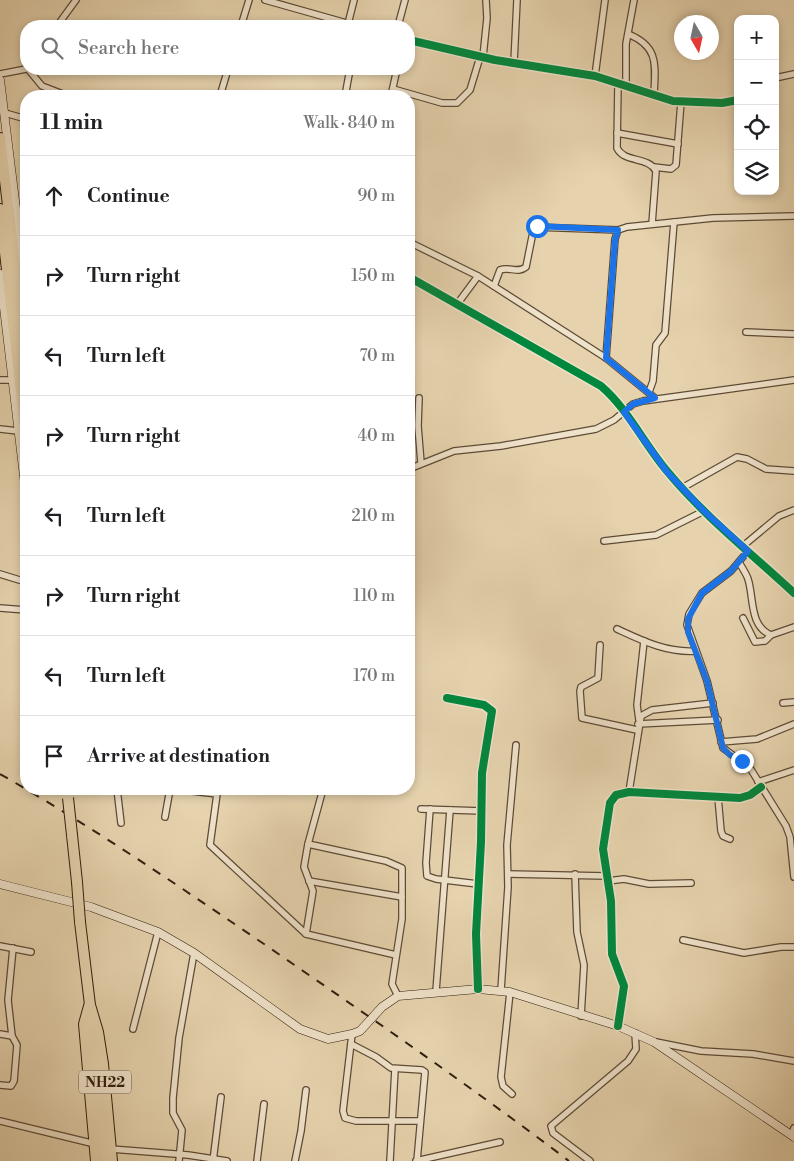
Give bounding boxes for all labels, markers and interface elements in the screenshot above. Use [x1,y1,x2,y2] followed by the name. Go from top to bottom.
[674,15,719,60] north arrow
[734,15,779,195] map controls
[734,15,779,60] button: +
[20,20,415,75] search box
[38,34,66,62] icon: search
[78,36,179,60] text: Search here
[734,60,779,105] button: −
[734,105,779,150] button: locate
[40,110,103,136] text: 11 min
[304,113,395,133] text: Walk · 840 m
[734,150,779,195] button: layers
[40,182,68,210] icon: ahead
[87,184,170,208] text: Continue
[357,186,395,206] text: 90 m
[526,215,549,238] route start
[40,262,68,290] icon: right
[87,264,180,288] text: Turn right
[351,266,395,286] text: 150 m
[40,342,68,370] icon: left
[87,344,166,368] text: Turn left
[359,346,395,366] text: 70 m
[40,422,68,450] icon: right
[87,424,180,448] text: Turn right
[358,426,395,446] text: 40 m
[40,502,68,530] icon: left
[87,504,166,528] text: Turn left
[351,506,395,526] text: 210 m
[40,582,68,610] icon: right
[87,584,180,608] text: Turn right
[353,586,395,606] text: 110 m
[40,662,68,690] icon: left
[87,664,166,688] text: Turn left
[353,666,395,686] text: 170 m
[40,742,68,770] icon: arrive
[87,744,270,768] text: Arrive at destination
[731,750,754,773] route end
[79,1070,131,1094] road number: NH22

